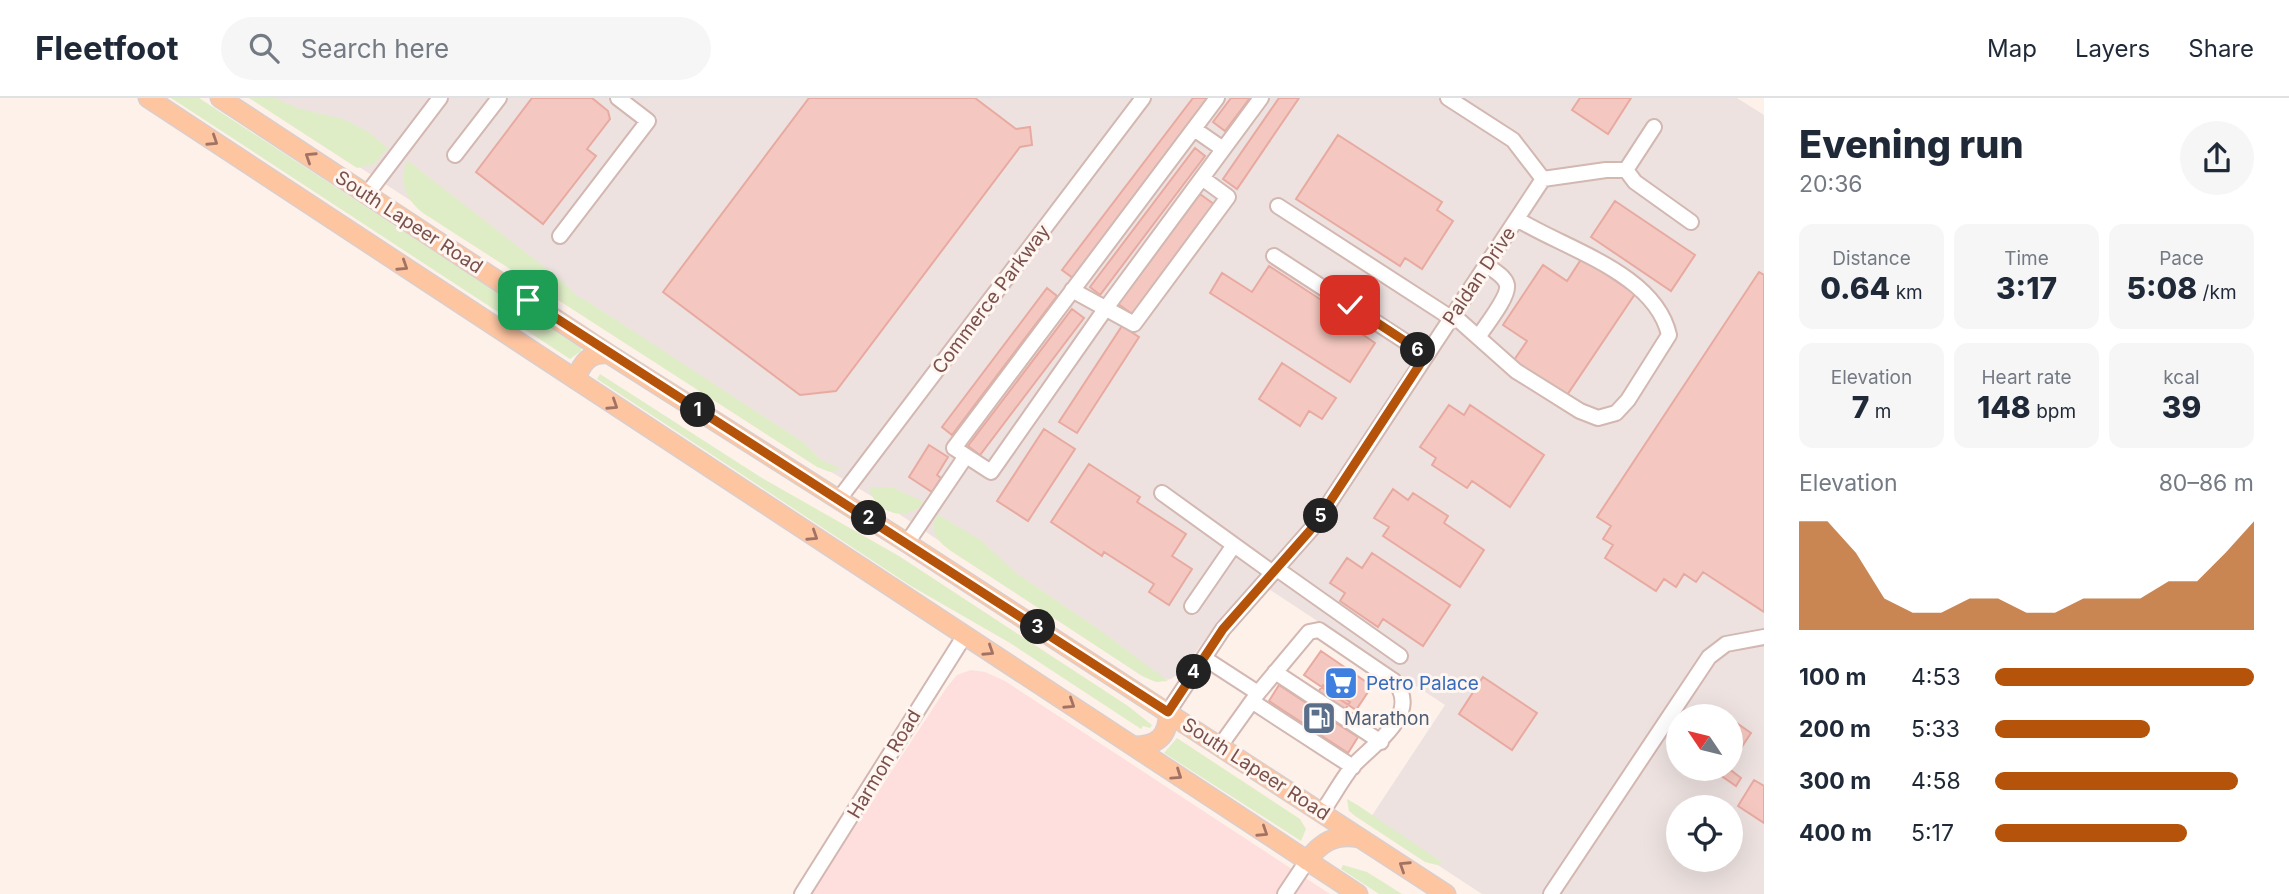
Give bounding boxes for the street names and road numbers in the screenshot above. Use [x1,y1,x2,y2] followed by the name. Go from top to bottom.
[331,166,487,278] street label: South Lapeer Road
[927,220,1055,378] street label: Commerce Parkway
[1438,223,1520,329] street label: Paldan Drive
[843,705,925,823] street label: Harmon Road
[1178,713,1334,825] street label: South Lapeer Road

